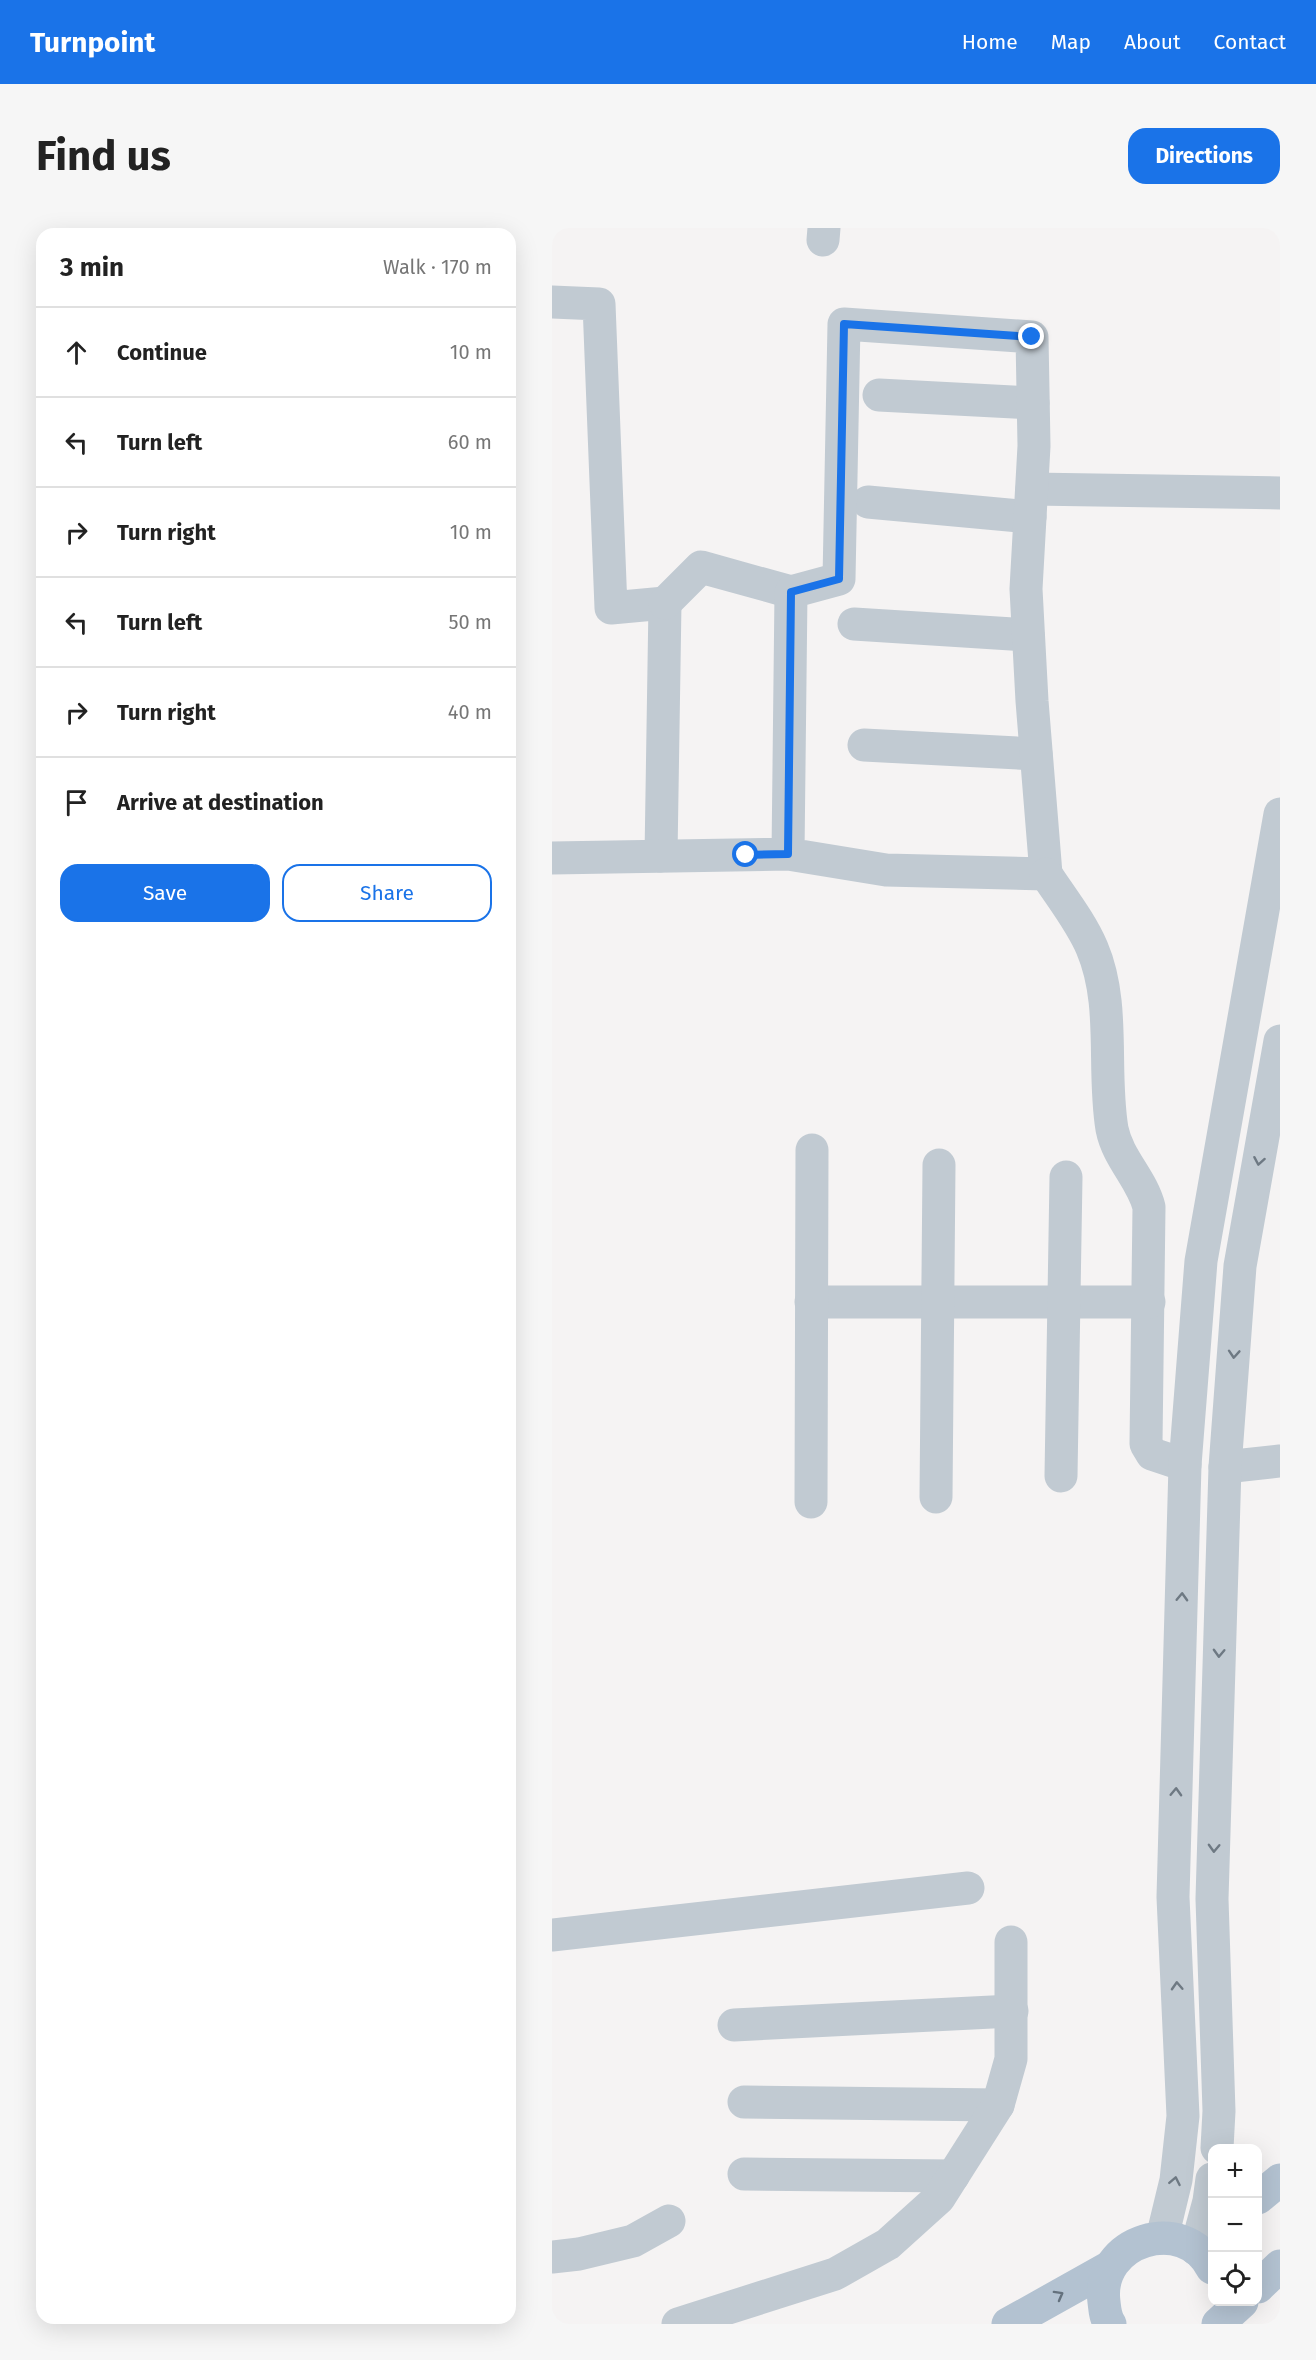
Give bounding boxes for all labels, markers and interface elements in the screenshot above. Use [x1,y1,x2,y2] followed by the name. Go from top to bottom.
[30,26,155,59] text: Turnpoint
[962,29,1018,55] text: Home
[1051,29,1091,55] text: Map
[1124,29,1181,55] text: About
[1214,29,1286,55] text: Contact
[1128,128,1280,184] button: Directions
[36,131,171,181] text: Find us
[60,252,124,283] text: 3 min
[383,255,492,279] text: Walk · 170 m
[1018,323,1044,349] route end
[60,336,93,369] icon: ahead
[117,339,207,366] text: Continue
[450,340,492,364] text: 10 m
[60,426,93,459] icon: left
[117,429,202,456] text: Turn left
[448,430,492,454] text: 60 m
[60,516,93,549] icon: right
[117,519,216,546] text: Turn right
[450,520,492,544] text: 10 m
[60,606,93,639] icon: left
[117,609,202,636] text: Turn left
[448,610,492,634] text: 50 m
[60,696,93,729] icon: right
[117,699,216,726] text: Turn right
[448,700,492,724] text: 40 m
[60,786,93,819] icon: arrive
[117,789,324,816] text: Arrive at destination
[732,841,758,867] route start
[60,864,270,922] button: Save
[282,864,492,922] button: Share
[1253,1155,1266,1165] one-way arrow
[1227,1349,1240,1358] one-way arrow
[1175,1592,1188,1601] one-way arrow
[1213,1649,1226,1658] one-way arrow
[1169,1787,1182,1796] one-way arrow
[1208,1844,1220,1853] one-way arrow
[1171,1982,1184,1991] one-way arrow
[1208,2144,1262,2306] map controls
[1208,2144,1262,2198] button: +
[1168,2176,1181,2186] one-way arrow
[1208,2198,1262,2252] button: −
[1208,2252,1262,2306] button: locate
[1053,2291,1063,2303] one-way arrow

